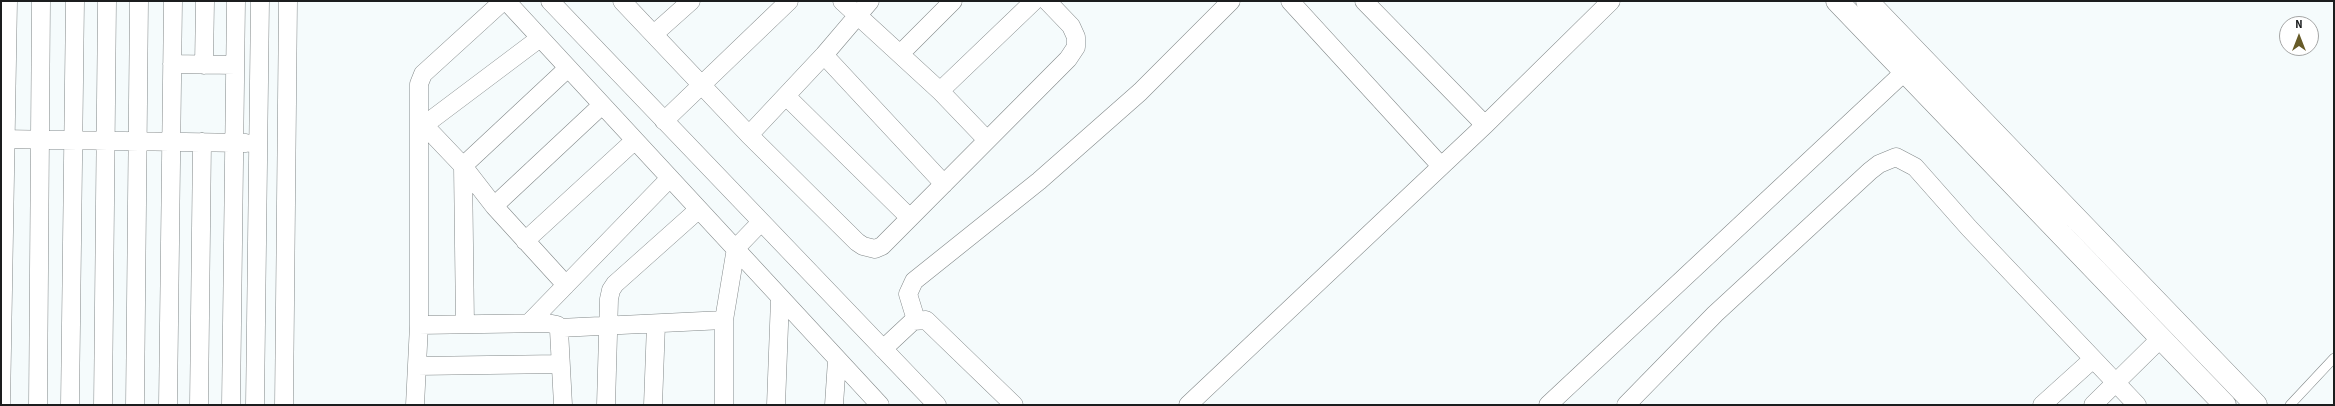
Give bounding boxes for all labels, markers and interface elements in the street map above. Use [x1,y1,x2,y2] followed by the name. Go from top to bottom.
[2279,16,2319,56] north arrow
[2295,17,2303,32] text: N

